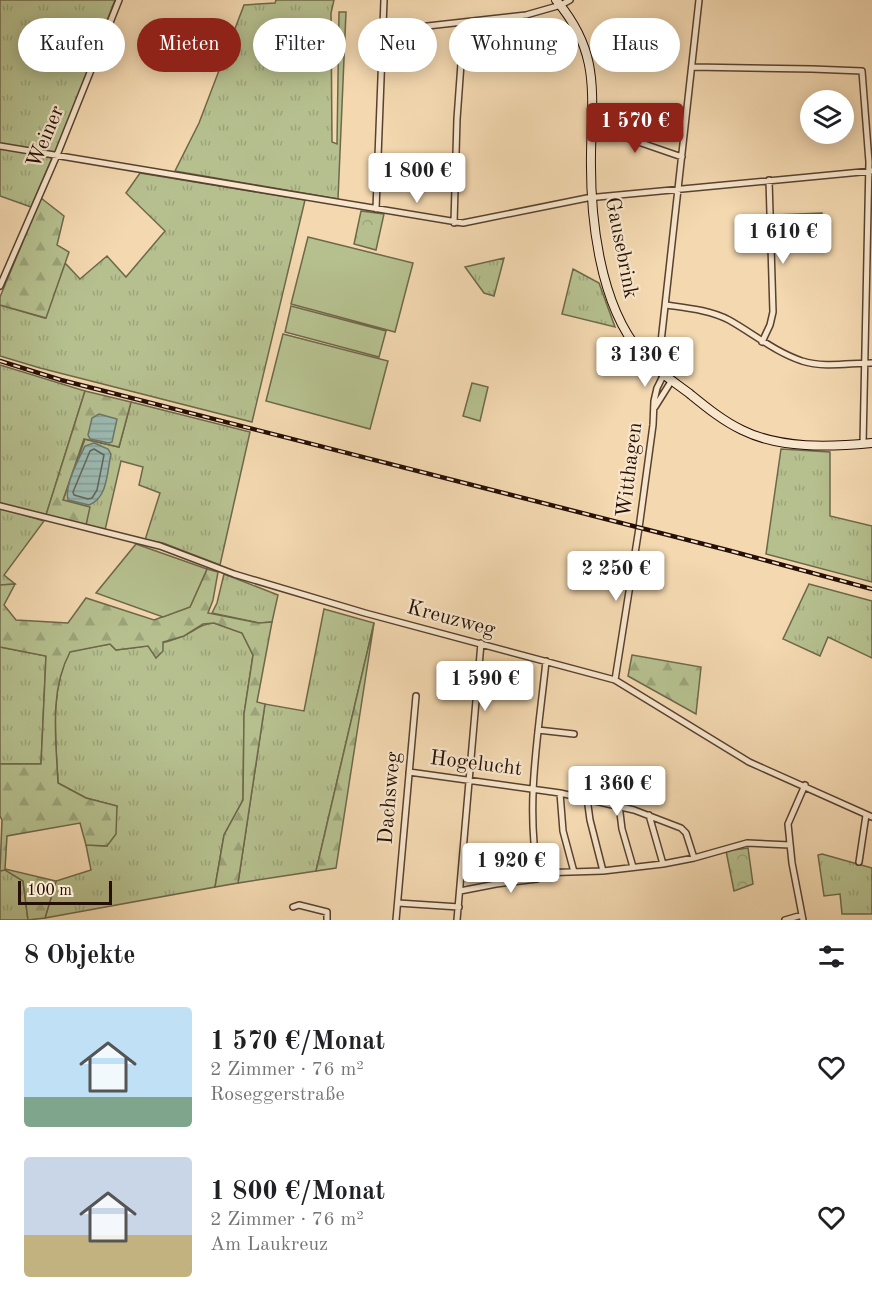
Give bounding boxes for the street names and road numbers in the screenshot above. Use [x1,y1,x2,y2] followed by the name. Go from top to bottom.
[24,102,69,171] street label: Weiner
[601,196,641,301] street label: Gausebrink
[614,421,646,519] street label: Witthagen
[404,597,498,641] street label: Kreuzweg
[429,748,523,780] street label: Hogelucht
[375,750,405,845] street label: Dachsweg

